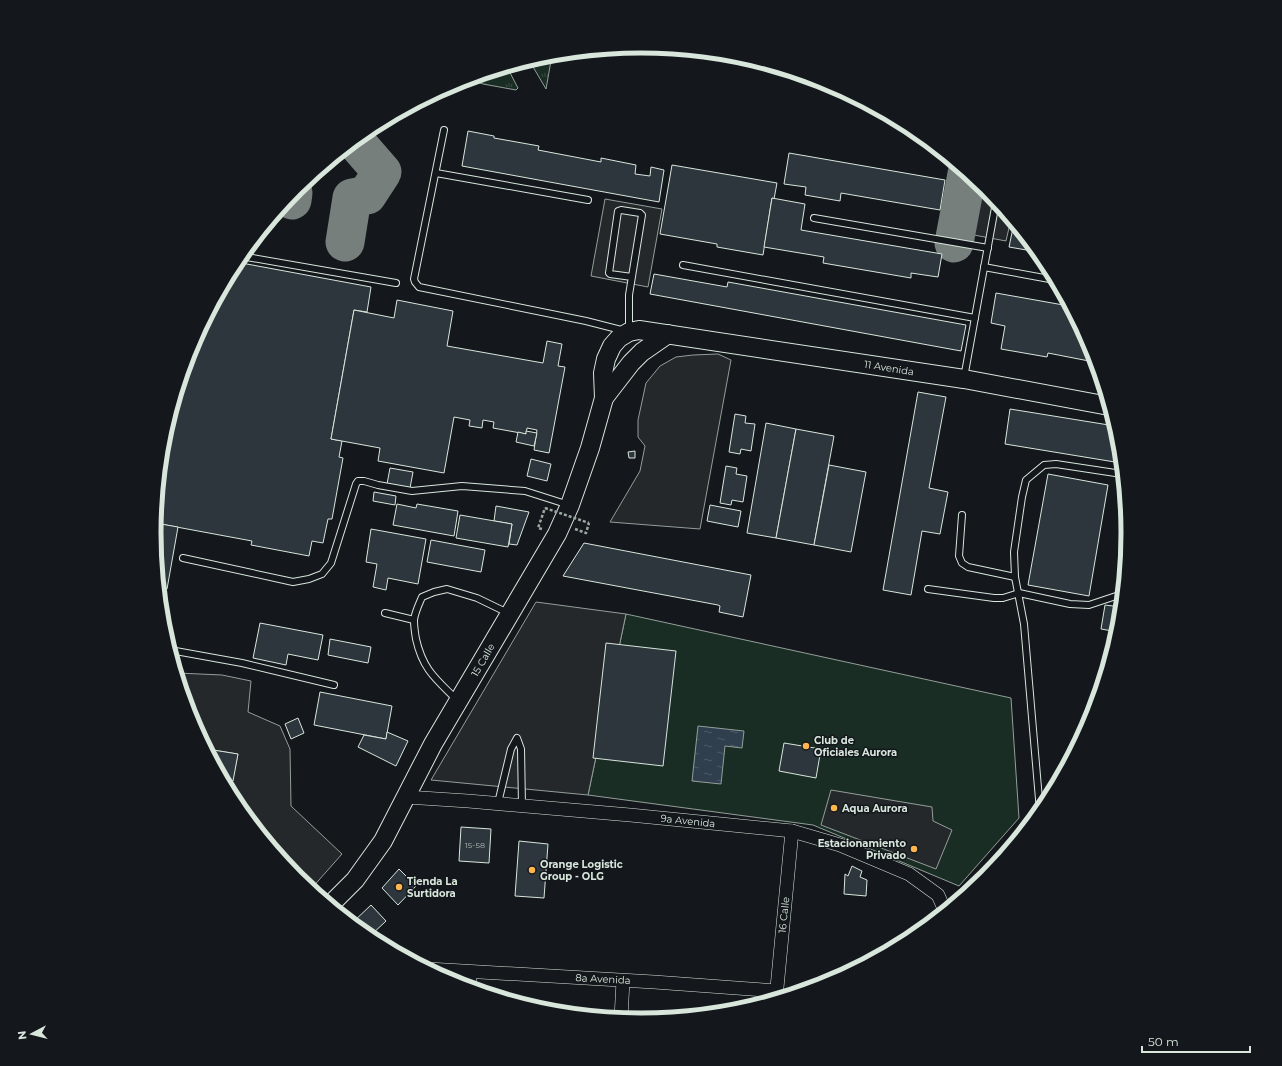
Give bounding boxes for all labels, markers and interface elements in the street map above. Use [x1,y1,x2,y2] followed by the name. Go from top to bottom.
[863,358,915,378] street label: 11 Avenida
[468,641,498,679] street label: 15 Calle
[814,734,897,759] place label: Club de Oficiales Aurora
[801,741,811,751] marker: Club de Oficiales Aurora
[841,802,908,815] place label: Aqua Aurora
[829,803,839,813] marker: Aqua Aurora
[660,812,716,830] street label: 9a Avenida
[818,837,906,862] place label: Estacionamiento Privado
[465,840,485,850] house number: 15-58
[909,844,919,854] marker: Estacionamiento Privado
[540,858,623,883] place label: Orange Logistic Group - OLG
[527,865,537,875] marker: Orange Logistic Group - OLG
[407,875,458,900] place label: Tienda La Surtidora
[394,882,404,892] marker: Tienda La Surtidora
[776,896,792,934] street label: 16 Calle
[575,971,631,987] street label: 8a Avenida
[12,1014,52,1054] north arrow
[1142,1028,1250,1054] scale bar
[15,1030,30,1040] text: N
[1148,1034,1179,1049] text: 50 m

